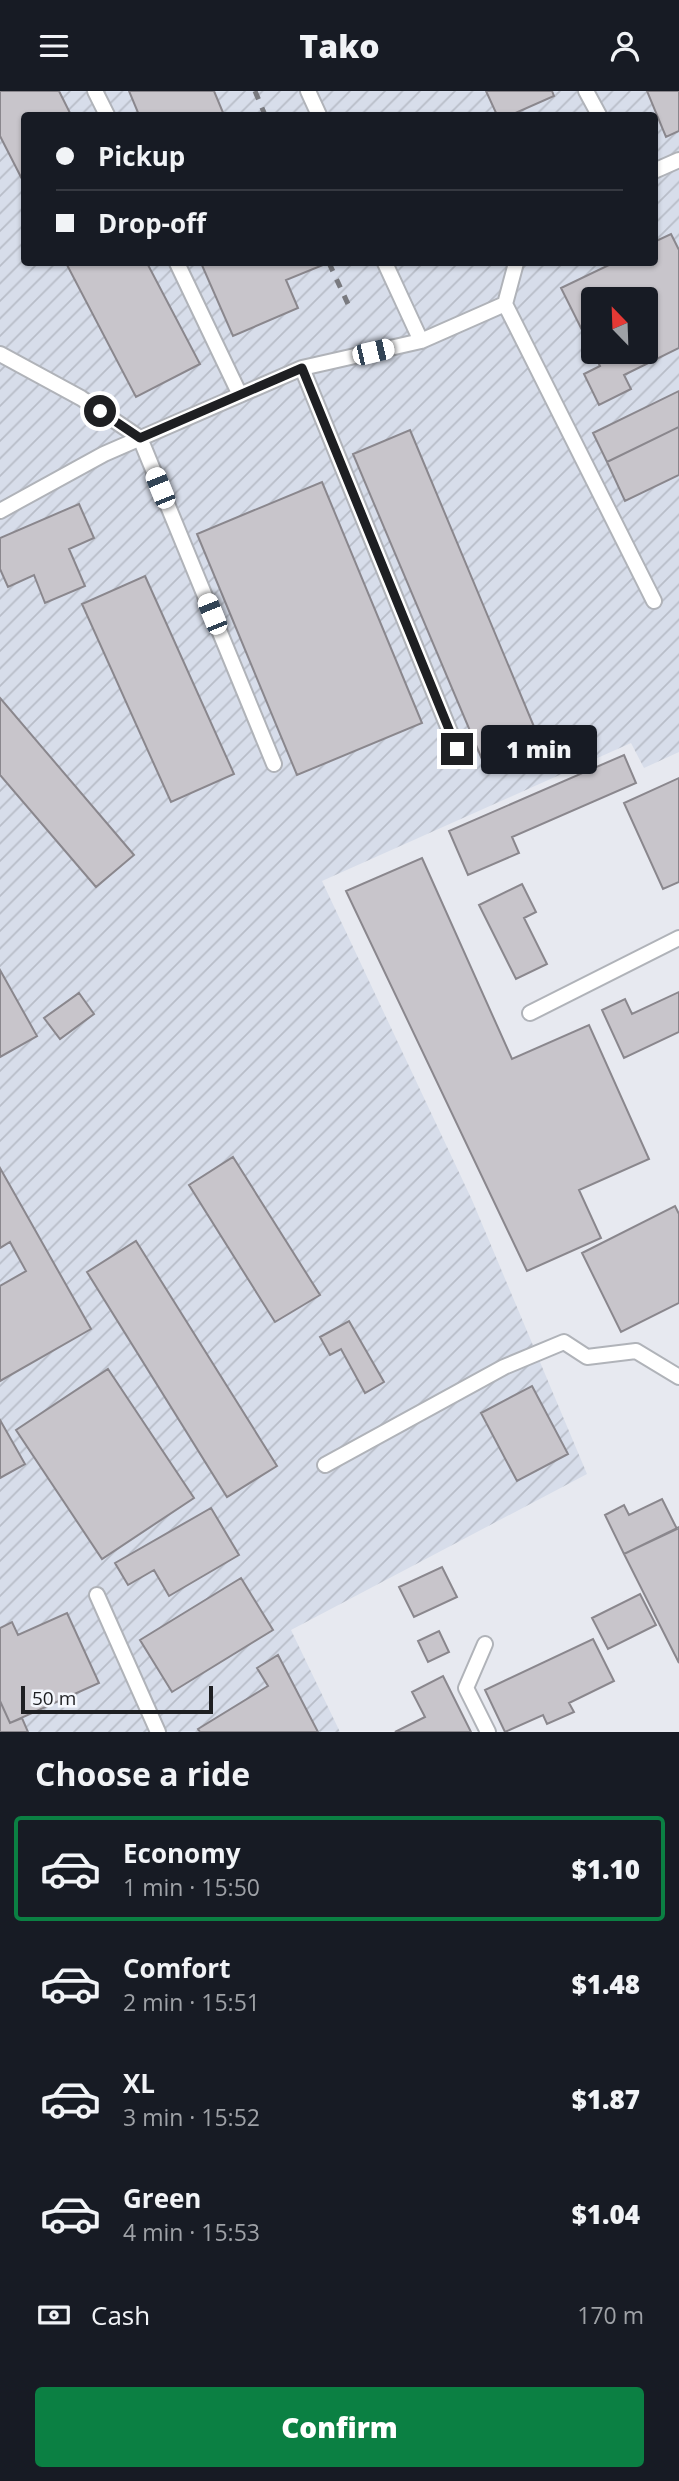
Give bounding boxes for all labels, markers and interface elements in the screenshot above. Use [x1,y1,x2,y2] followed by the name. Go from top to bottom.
[299,24,380,67] text: Tako
[35,27,73,65] icon: menu
[606,27,644,65] icon: person
[98,138,185,174] text: Pickup
[98,205,206,241] text: Drop-off
[581,287,658,364] north arrow
[581,287,658,364] map controls
[351,337,396,367] car
[84,395,116,427] route start
[143,465,178,511] car
[195,591,230,637] car
[482,725,597,773] callout: 1 min
[441,733,473,765] route end
[506,733,572,765] text: 1 min
[21,1683,214,1715] scale bar
[32,1685,76,1711] text: 50 m
[35,1752,250,1795] text: Choose a ride
[123,1835,241,1871] text: Economy
[39,1837,102,1900] icon: car
[572,1851,640,1887] text: $1.10
[123,1871,260,1903] text: 1 min · 15:50
[123,1950,230,1986] text: Comfort
[39,1952,102,2015] icon: car
[572,1966,640,2002] text: $1.48
[123,1986,260,2018] text: 2 min · 15:51
[123,2065,155,2101] text: XL
[39,2067,102,2130] icon: car
[572,2081,640,2117] text: $1.87
[123,2101,260,2133] text: 3 min · 15:52
[123,2180,201,2216] text: Green
[39,2182,102,2245] icon: car
[572,2196,640,2232] text: $1.04
[123,2216,260,2248] text: 4 min · 15:53
[35,2296,73,2334] icon: cash
[91,2297,150,2333] text: Cash
[577,2299,644,2331] text: 170 m
[35,2387,644,2467] button: Confirm

